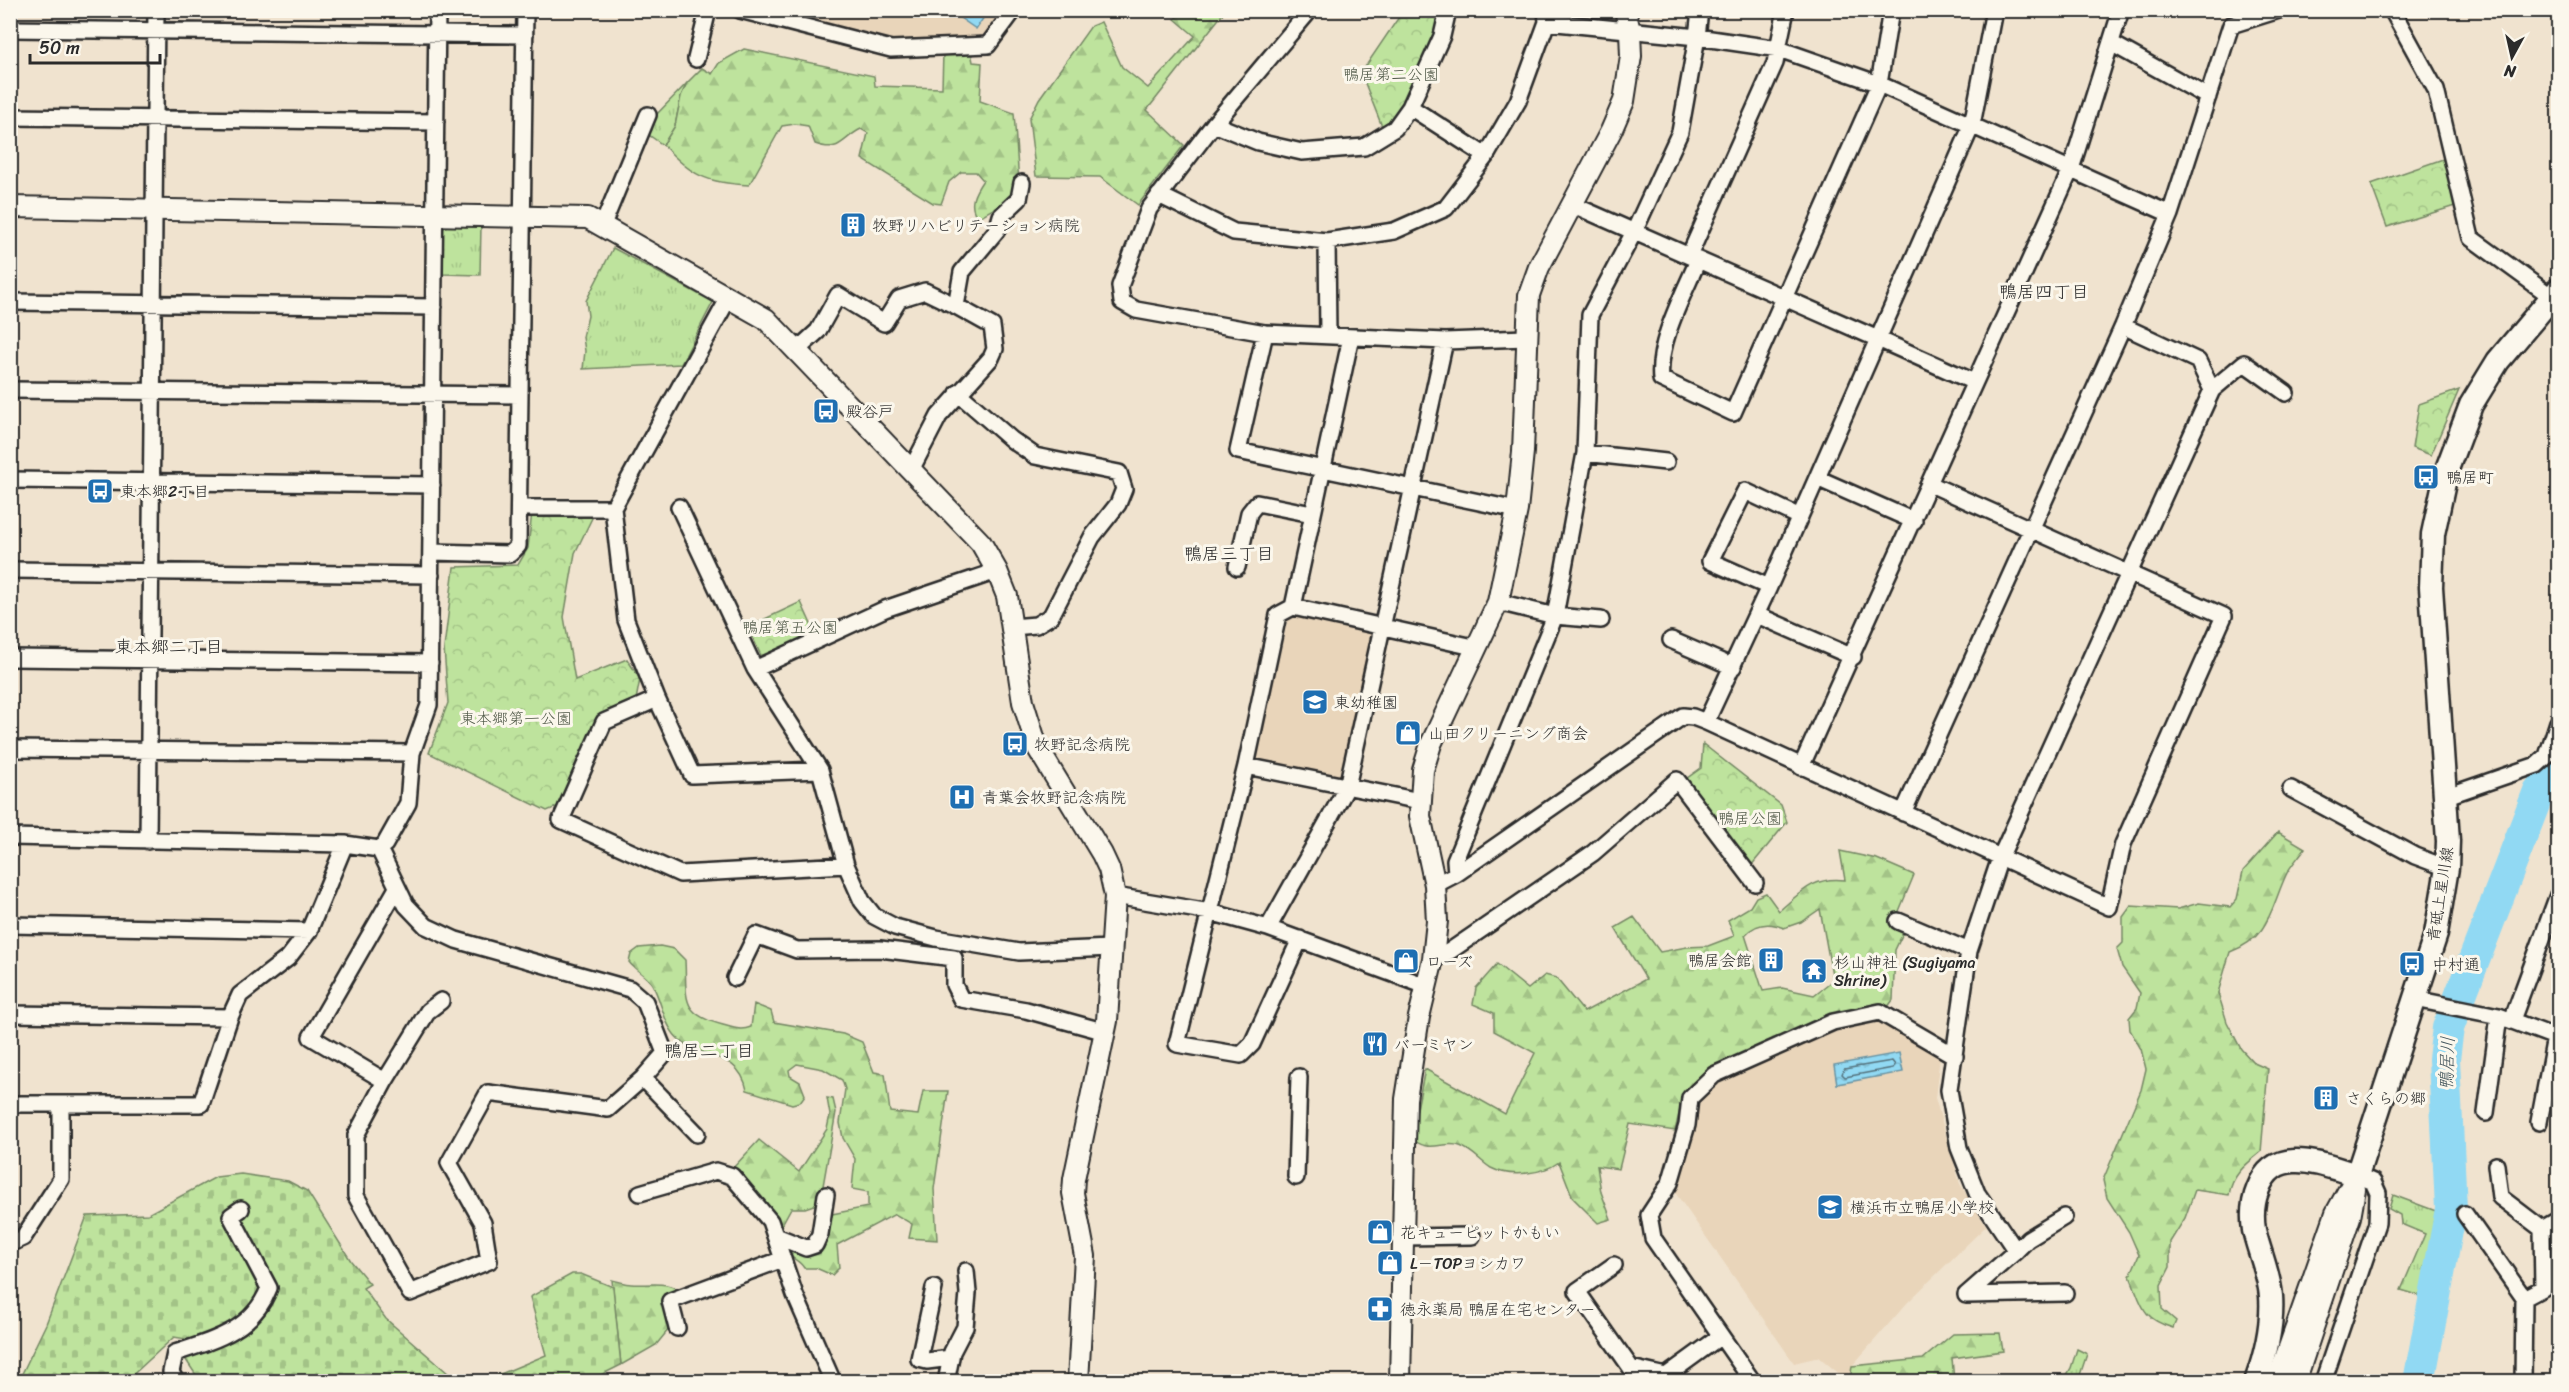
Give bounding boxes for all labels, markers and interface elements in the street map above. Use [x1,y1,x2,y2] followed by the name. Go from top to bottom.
[30,27,160,65] scale bar
[2482,27,2542,87] north arrow
[39,32,80,64] text: 50 m
[2502,56,2518,87] text: N
[1343,60,1439,89] park label: 鴨居第二公園
[838,210,868,240] building icon: 牧野リハビリテーション病院
[872,211,1080,240] place label: 牧野リハビリテーション病院
[1999,276,2089,308] district label: 鴨居四丁目
[811,396,841,426] bus stop icon: 殿谷戸
[846,397,894,426] place label: 殿谷戸
[2411,462,2441,492] bus stop icon: 鴨居町
[2446,463,2494,492] place label: 鴨居町
[85,476,115,506] bus stop icon: 東本郷2丁目
[120,477,209,506] place label: 東本郷2丁目
[1184,538,1274,570] district label: 鴨居三丁目
[742,613,838,642] park label: 鴨居第五公園
[115,631,223,663] district label: 東本郷二丁目
[1300,687,1330,717] school or university icon: 東幼稚園
[1334,688,1398,717] place label: 東幼稚園
[460,704,572,733] park label: 東本郷第一公園
[1393,718,1423,748] shop icon: 山田クリーニング商会
[1428,719,1588,748] place label: 山田クリーニング商会
[1000,729,1030,759] bus stop icon: 牧野記念病院
[1034,730,1130,759] place label: 牧野記念病院
[947,782,977,812] hospital icon: 青葉会牧野記念病院
[982,783,1126,812] place label: 青葉会牧野記念病院
[1718,804,1782,833] park label: 鴨居公園
[2418,844,2462,944] street label: 青砥上星川線
[1756,945,1786,975] building icon: 鴨居会館
[1391,946,1421,976] shop icon: ローズ
[1688,946,1752,975] place label: 鴨居会館
[1426,947,1473,976] place label: ローズ
[1834,948,1976,995] place label: 杉山神社 (Sugiyama Shrine)
[2397,949,2427,979] bus stop icon: 中村通
[2432,950,2480,979] place label: 中村通
[1799,956,1829,986] temple icon: 杉山神社 (Sugiyama Shrine)
[1360,1029,1390,1059] restaurant icon: バーミヤン
[1394,1030,1474,1059] place label: バーミヤン
[664,1035,754,1067] district label: 鴨居二丁目
[2430,1035,2464,1091] water label: 鴨居川
[2311,1083,2341,1113] building icon: さくらの郷
[2346,1084,2426,1113] place label: さくらの郷
[1815,1192,1845,1222] school or university icon: 横浜市立鴨居小学校
[1850,1193,1994,1222] place label: 横浜市立鴨居小学校
[1365,1217,1395,1247] shop icon: 花キューピットかもい
[1400,1218,1560,1247] place label: 花キューピットかもい
[1375,1248,1405,1278] shop icon: L－TOPヨシカワ
[1410,1249,1526,1278] place label: L－TOPヨシカワ
[1365,1294,1395,1324] pharmacy icon: 徳永薬局 鴨居在宅センター
[1400,1295,1596,1324] place label: 徳永薬局 鴨居在宅センター

